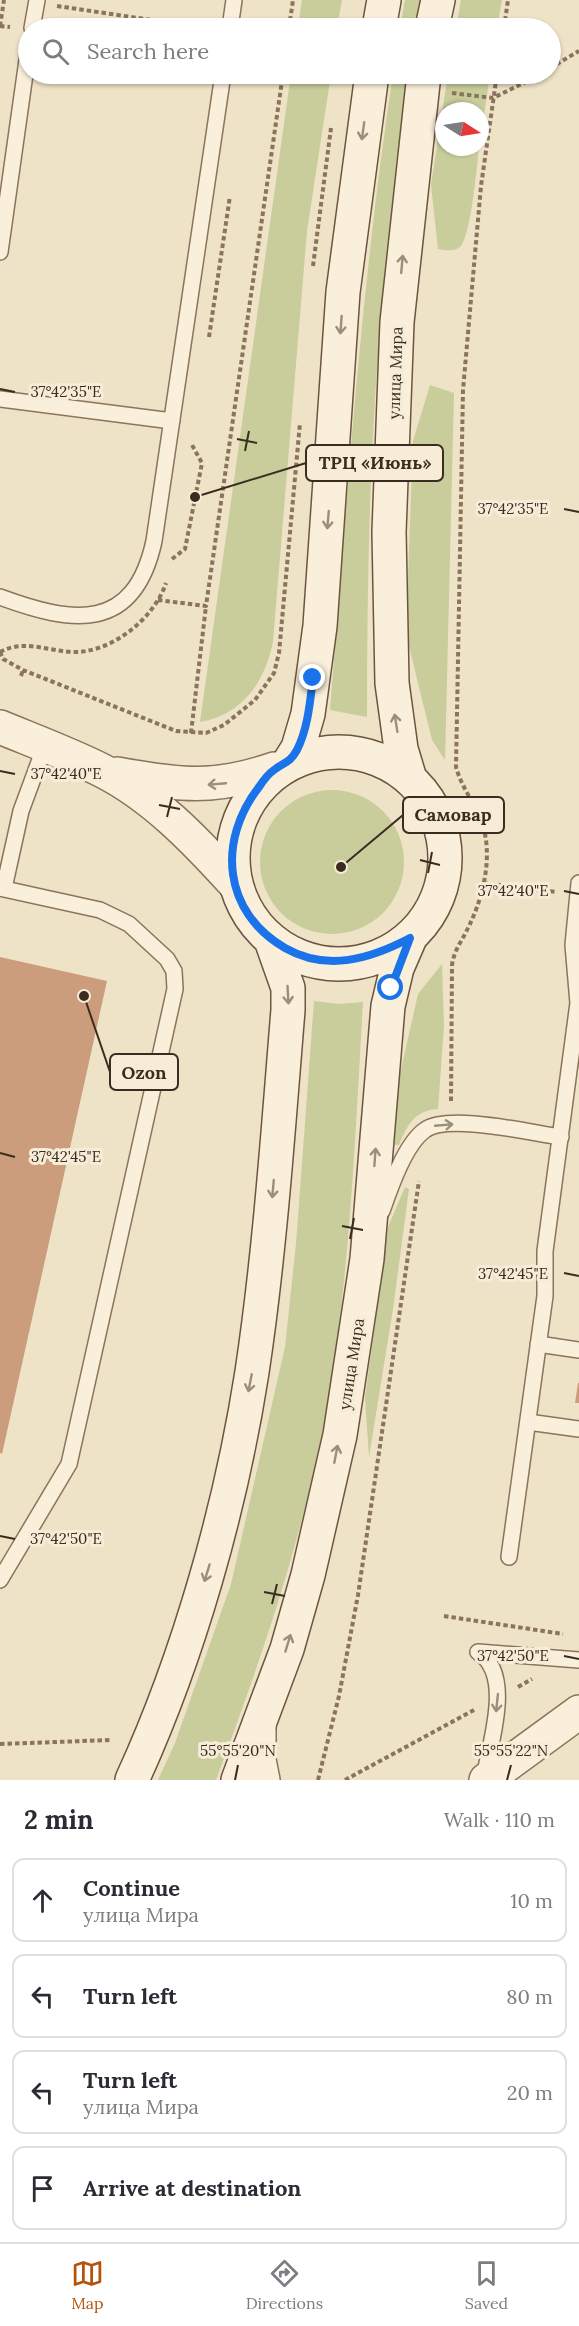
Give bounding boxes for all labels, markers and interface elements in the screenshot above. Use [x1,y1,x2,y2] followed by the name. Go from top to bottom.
[18,18,561,84] search box
[39,35,72,68] icon: search
[87,37,209,65] text: Search here
[435,102,489,156] north arrow
[358,121,369,141] one-way arrow
[397,255,408,274] one-way arrow
[335,315,346,335] one-way arrow
[383,326,407,420] street label: улица Мира
[31,382,101,401] text: 37°42'35"E
[306,445,443,481] callout: ТРЦ «Июнь»
[319,451,431,474] text: ТРЦ «Июнь»
[478,499,548,518] text: 37°42'35"E
[322,509,333,529] one-way arrow
[299,664,325,690] route end
[391,713,402,733] one-way arrow
[30,764,102,783] text: 37°42'40"E
[208,779,228,790] one-way arrow
[403,797,504,833] callout: Самовар
[414,803,492,826] text: Самовар
[477,881,549,900] text: 37°42'40"E
[377,974,403,1000] route start
[282,985,293,1005] one-way arrow
[110,1054,178,1090] callout: Ozon
[122,1061,167,1084] text: Ozon
[433,1119,453,1130] one-way arrow
[31,1147,101,1166] text: 37°42'45"E
[369,1148,380,1168] one-way arrow
[267,1179,278,1199] one-way arrow
[478,1264,548,1283] text: 37°42'45"E
[334,1317,368,1411] street label: улица Мира
[244,1373,255,1392] one-way arrow
[331,1445,342,1465] one-way arrow
[30,1529,102,1548] text: 37°42'50"E
[201,1563,212,1582] one-way arrow
[283,1634,294,1653] one-way arrow
[477,1646,549,1665] text: 37°42'50"E
[491,1692,502,1712] one-way arrow
[200,1741,276,1760] text: 55°55'20"N
[474,1741,548,1760] text: 55°55'22"N
[24,1803,94,1836] text: 2 min
[444,1807,555,1832] text: Walk · 110 m
[83,1874,180,1902] text: Continue
[26,1884,59,1917] icon: ahead
[510,1888,553,1913] text: 10 m
[83,1902,199,1927] text: улица Мира
[26,1980,59,2013] icon: left
[83,1982,177,2010] text: Turn left
[506,1984,553,2009] text: 80 m
[83,2066,177,2094] text: Turn left
[26,2076,59,2109] icon: left
[507,2080,553,2105] text: 20 m
[83,2094,199,2119] text: улица Мира
[26,2172,59,2205] icon: arrive
[83,2174,301,2202] text: Arrive at destination
[71,2257,104,2313] tab: Map
[246,2257,323,2313] tab: Directions
[465,2257,508,2313] tab: Saved

